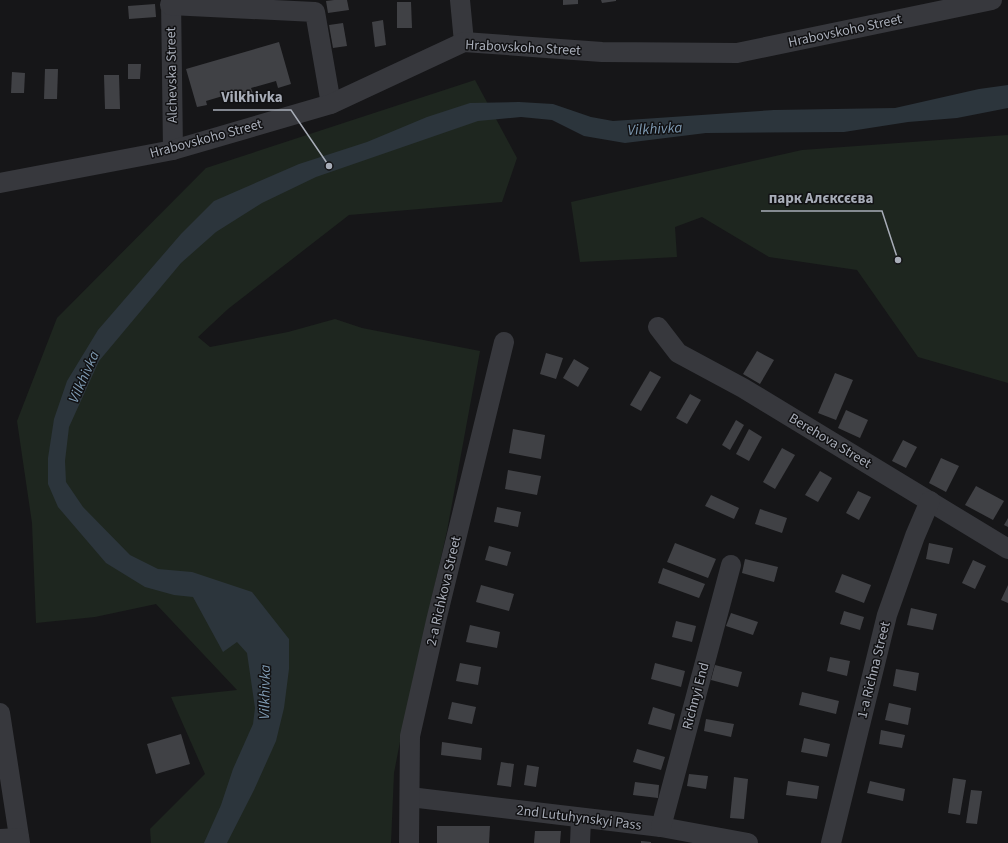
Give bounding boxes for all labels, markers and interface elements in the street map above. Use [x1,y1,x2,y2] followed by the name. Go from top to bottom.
[786,9,904,53] street label: Hrabovskoho Street
[161,26,183,123] street label: Alchevska Street
[465,35,582,61] street label: Hrabovskoho Street
[213,83,291,110] callout: Vilkhivka
[220,87,283,108] text: Vilkhivka
[148,114,265,164] street label: Hrabovskoho Street
[627,117,683,141] water label: Vilkhivka
[761,184,882,211] callout: парк Алєксєєва
[769,188,873,209] text: парк Алєксєєва
[63,348,105,406] water label: Vilkhivka
[785,408,875,474] street label: Berehova Street
[422,534,466,648] street label: 2-a Richkova Street
[852,619,896,721] street label: 1-a Richna Street
[677,660,715,732] street label: Richnyi End
[254,664,276,720] water label: Vilkhivka
[516,800,643,836] street label: 2nd Lutuhynskyi Pass

